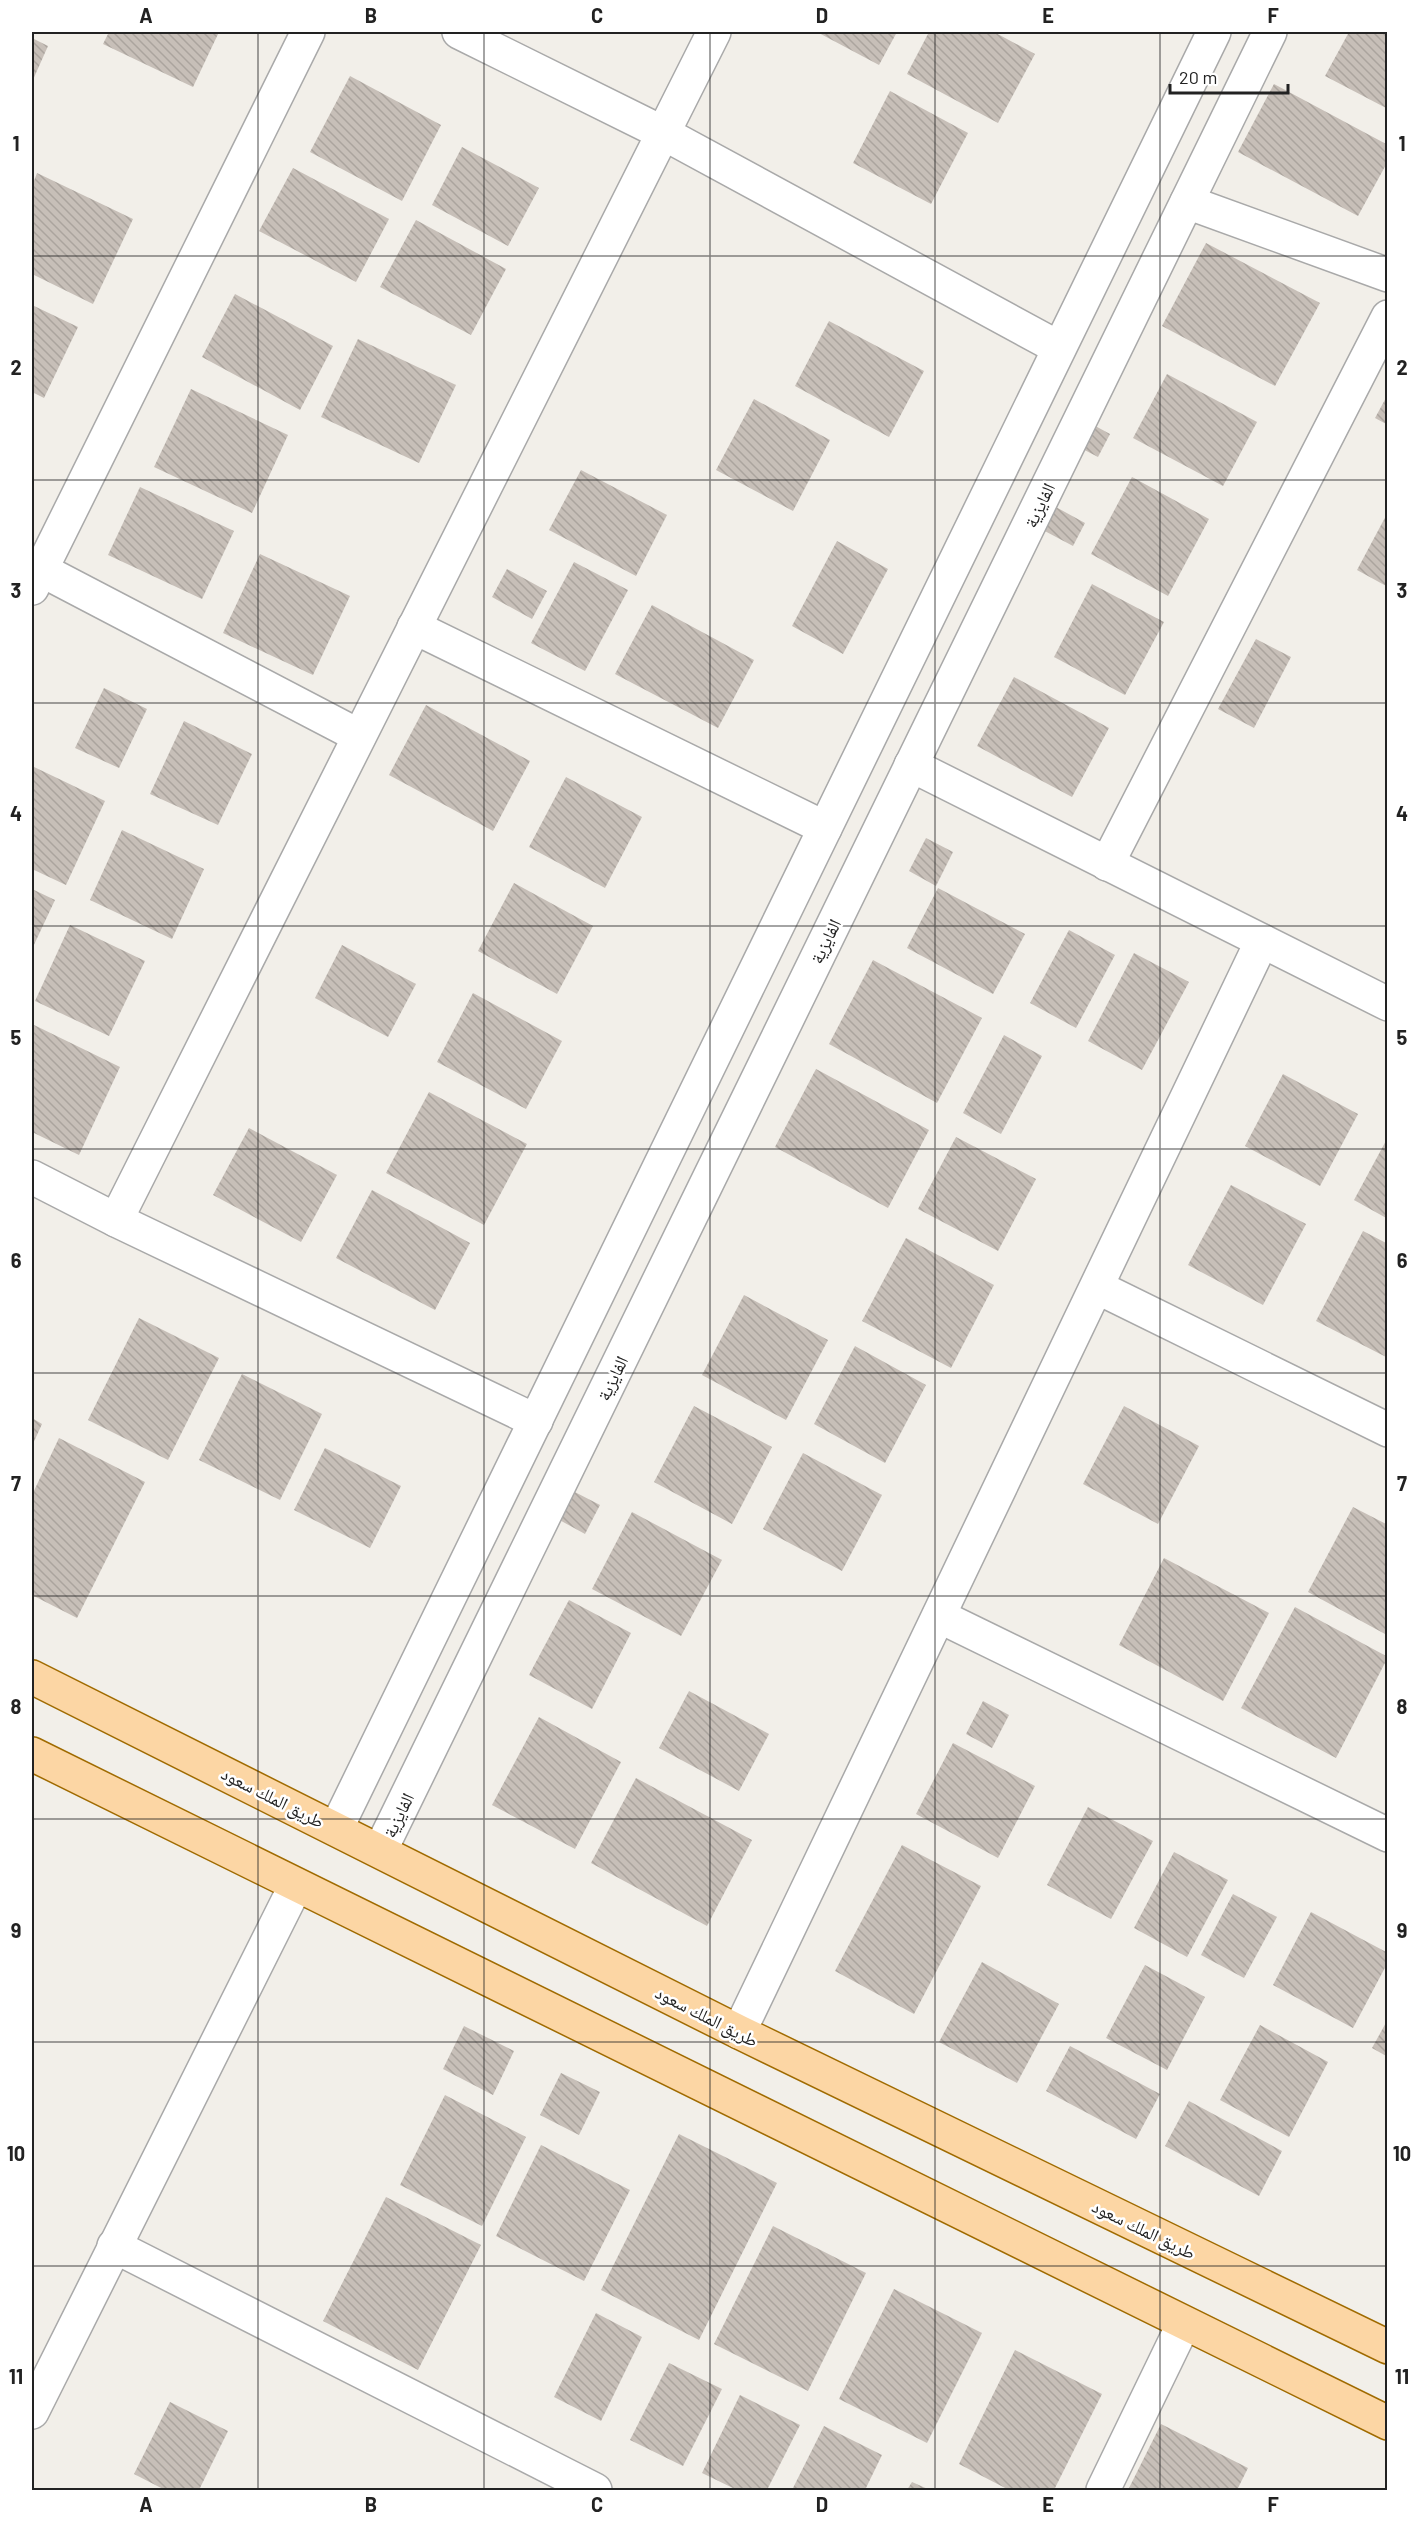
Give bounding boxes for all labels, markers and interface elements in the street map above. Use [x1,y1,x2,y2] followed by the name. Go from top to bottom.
[139,3,153,27] text: A
[365,3,377,27] text: B
[591,3,603,27] text: C
[816,3,828,27] text: D
[1042,3,1054,27] text: E
[1267,3,1279,27] text: F
[1170,57,1288,95] scale bar
[1179,66,1217,88] text: 20 m
[12,131,20,155] text: 1
[1398,131,1406,155] text: 1
[10,355,22,379] text: 2
[1396,355,1408,379] text: 2
[1019,479,1060,531] street label: الفايزية
[11,578,21,602] text: 3
[1397,578,1407,602] text: 3
[10,801,22,825] text: 4
[1396,801,1408,825] text: 4
[805,915,846,967] street label: الفايزية
[11,1025,22,1049] text: 5
[1397,1025,1408,1049] text: 5
[11,1248,22,1272] text: 6
[1397,1248,1408,1272] text: 6
[592,1352,633,1404] street label: الفايزية
[11,1471,21,1495] text: 7
[1397,1471,1407,1495] text: 7
[11,1694,22,1718] text: 8
[1397,1694,1408,1718] text: 8
[217,1762,328,1833] street label: طريق الملك سعود
[378,1789,419,1841] street label: الفايزية
[11,1918,21,1942] text: 9
[1397,1918,1407,1942] text: 9
[651,1981,762,2052] street label: طريق الملك سعود
[7,2141,25,2165] text: 10
[1393,2141,1411,2165] text: 10
[1088,2194,1199,2264] street label: طريق الملك سعود
[9,2364,23,2388] text: 11
[1395,2364,1409,2388] text: 11
[139,2492,153,2516] text: A
[365,2492,377,2516] text: B
[591,2492,603,2516] text: C
[816,2492,828,2516] text: D
[1042,2492,1054,2516] text: E
[1267,2492,1279,2516] text: F

